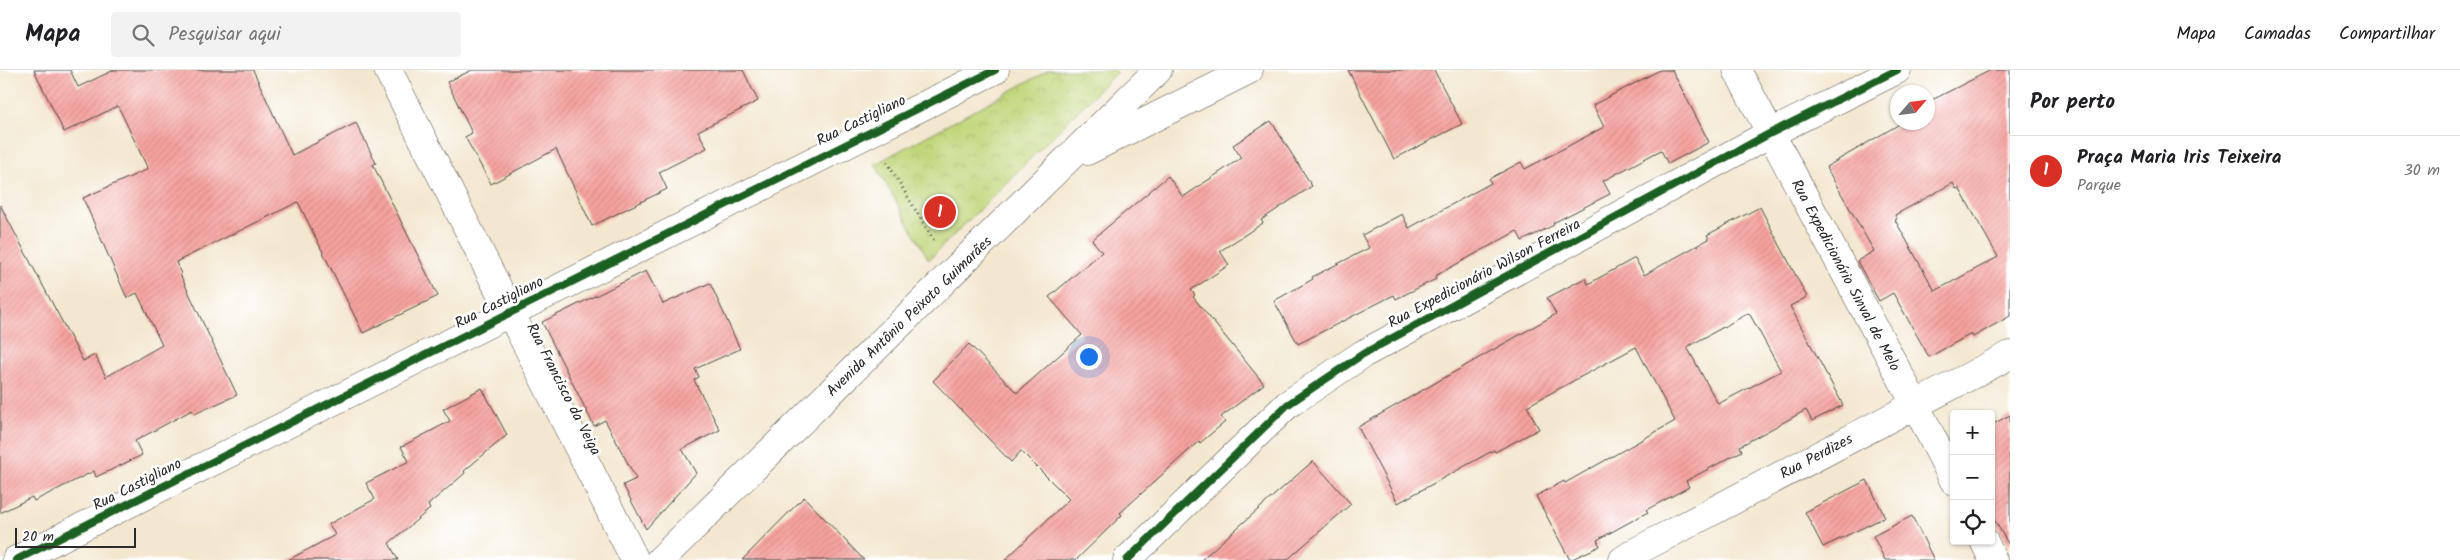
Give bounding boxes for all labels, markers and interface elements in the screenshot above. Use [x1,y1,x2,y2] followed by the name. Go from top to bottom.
[111,12,461,57] search box
[25,15,81,54] text: Mapa
[169,20,281,50] text: Pesquisar aqui
[2176,20,2216,49] text: Mapa
[2244,20,2311,49] text: Camadas
[2339,20,2435,49] text: Compartilhar
[129,21,157,49] icon: search
[1890,85,1935,130] north arrow
[2030,86,2115,119] text: Por perto
[813,89,910,153] street label: Rua Castigliano
[2077,143,2281,173] text: Praça Maria Iris Teixeira
[2044,158,2048,183] text: 1
[2404,158,2440,183] text: 30 m
[2077,173,2121,198] text: Parque
[1784,175,1906,376] street label: Rua Expedicionário Sinval de Melo
[924,193,956,231] pin: 1
[1384,213,1585,335] street label: Rua Expedicionário Wilson Ferreira
[821,230,999,403] street label: Avenida Antônio Peixoto Guimarães
[451,270,548,336] street label: Rua Castigliano
[519,319,607,460] street label: Rua Francisco da Veiga
[1076,344,1102,370] your location
[1950,410,1995,545] map controls
[1950,410,1995,455] button: +
[1776,427,1858,486] street label: Rua Perdizes
[89,452,186,518] street label: Rua Castigliano
[1950,455,1995,500] button: −
[1950,500,1995,545] button: locate
[15,525,136,548] scale bar
[22,526,54,548] text: 20 m

